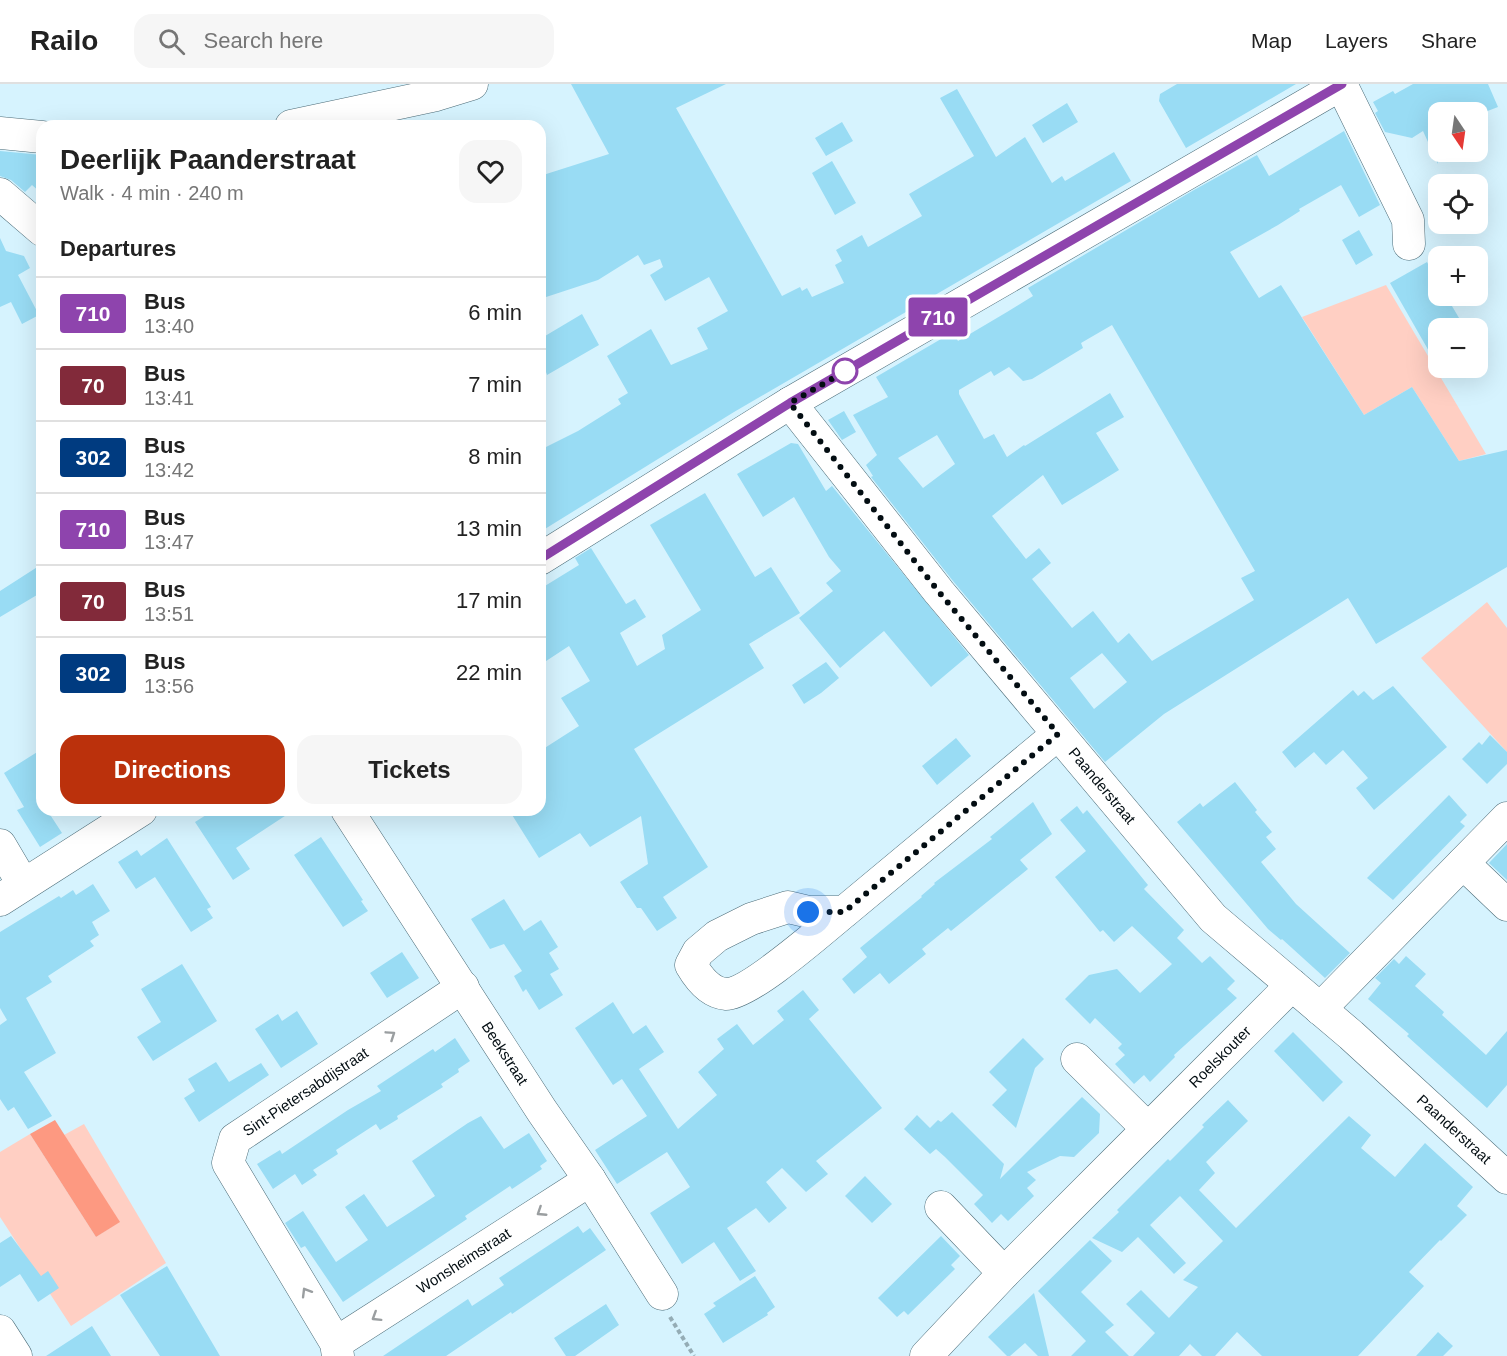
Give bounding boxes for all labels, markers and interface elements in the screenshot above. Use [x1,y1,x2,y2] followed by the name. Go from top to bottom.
[134,14,554,68] search box
[30,25,98,56] text: Railo
[155,25,188,58] icon: search
[203,28,323,53] text: Search here
[1251,29,1292,52] text: Map
[1325,29,1388,52] text: Layers
[1421,29,1477,52] text: Share
[1428,102,1488,162] north arrow
[1428,102,1488,378] map controls
[459,140,522,203] button: heart
[60,144,356,175] text: Deerlijk Paanderstraat
[1428,174,1488,234] button: locate
[60,182,244,204] text: Walk · 4 min · 240 m
[60,236,176,261] text: Departures
[1428,246,1488,306] button: +
[144,289,186,314] text: Bus
[904,298,972,336] line badge: 710
[468,300,522,325] text: 6 min
[75,302,111,325] text: 710
[920,306,956,329] text: 710
[144,315,194,337] text: 13:40
[1428,318,1488,378] button: −
[832,358,858,384] unlabelled marker
[144,361,186,386] text: Bus
[468,372,522,397] text: 7 min
[81,374,105,397] text: 70
[144,387,194,409] text: 13:41
[144,433,186,458] text: Bus
[468,444,522,469] text: 8 min
[75,446,111,469] text: 302
[144,459,194,481] text: 13:42
[144,505,186,530] text: Bus
[456,516,522,541] text: 13 min
[75,518,111,541] text: 710
[144,531,194,553] text: 13:47
[144,577,186,602] text: Bus
[456,588,522,613] text: 17 min
[81,590,105,613] text: 70
[144,603,194,625] text: 13:51
[144,649,186,674] text: Bus
[456,660,522,685] text: 22 min
[75,662,111,685] text: 302
[144,675,194,697] text: 13:56
[60,735,285,804] button: Directions
[297,735,522,804] button: Tickets
[1066,744,1140,828] street label: Paanderstraat
[793,897,823,927] your location
[478,1018,532,1089] street label: Beekstraat
[1185,1022,1254,1091] street label: Roelskouter
[384,1031,395,1042] one-way arrow
[240,1043,372,1139] street label: Sint-Pietersabdijstraat
[1414,1091,1495,1168] street label: Paanderstraat
[536,1204,547,1215] one-way arrow
[414,1224,514,1297] street label: Wonsheimstraat
[302,1288,313,1298] one-way arrow
[372,1309,383,1320] one-way arrow

